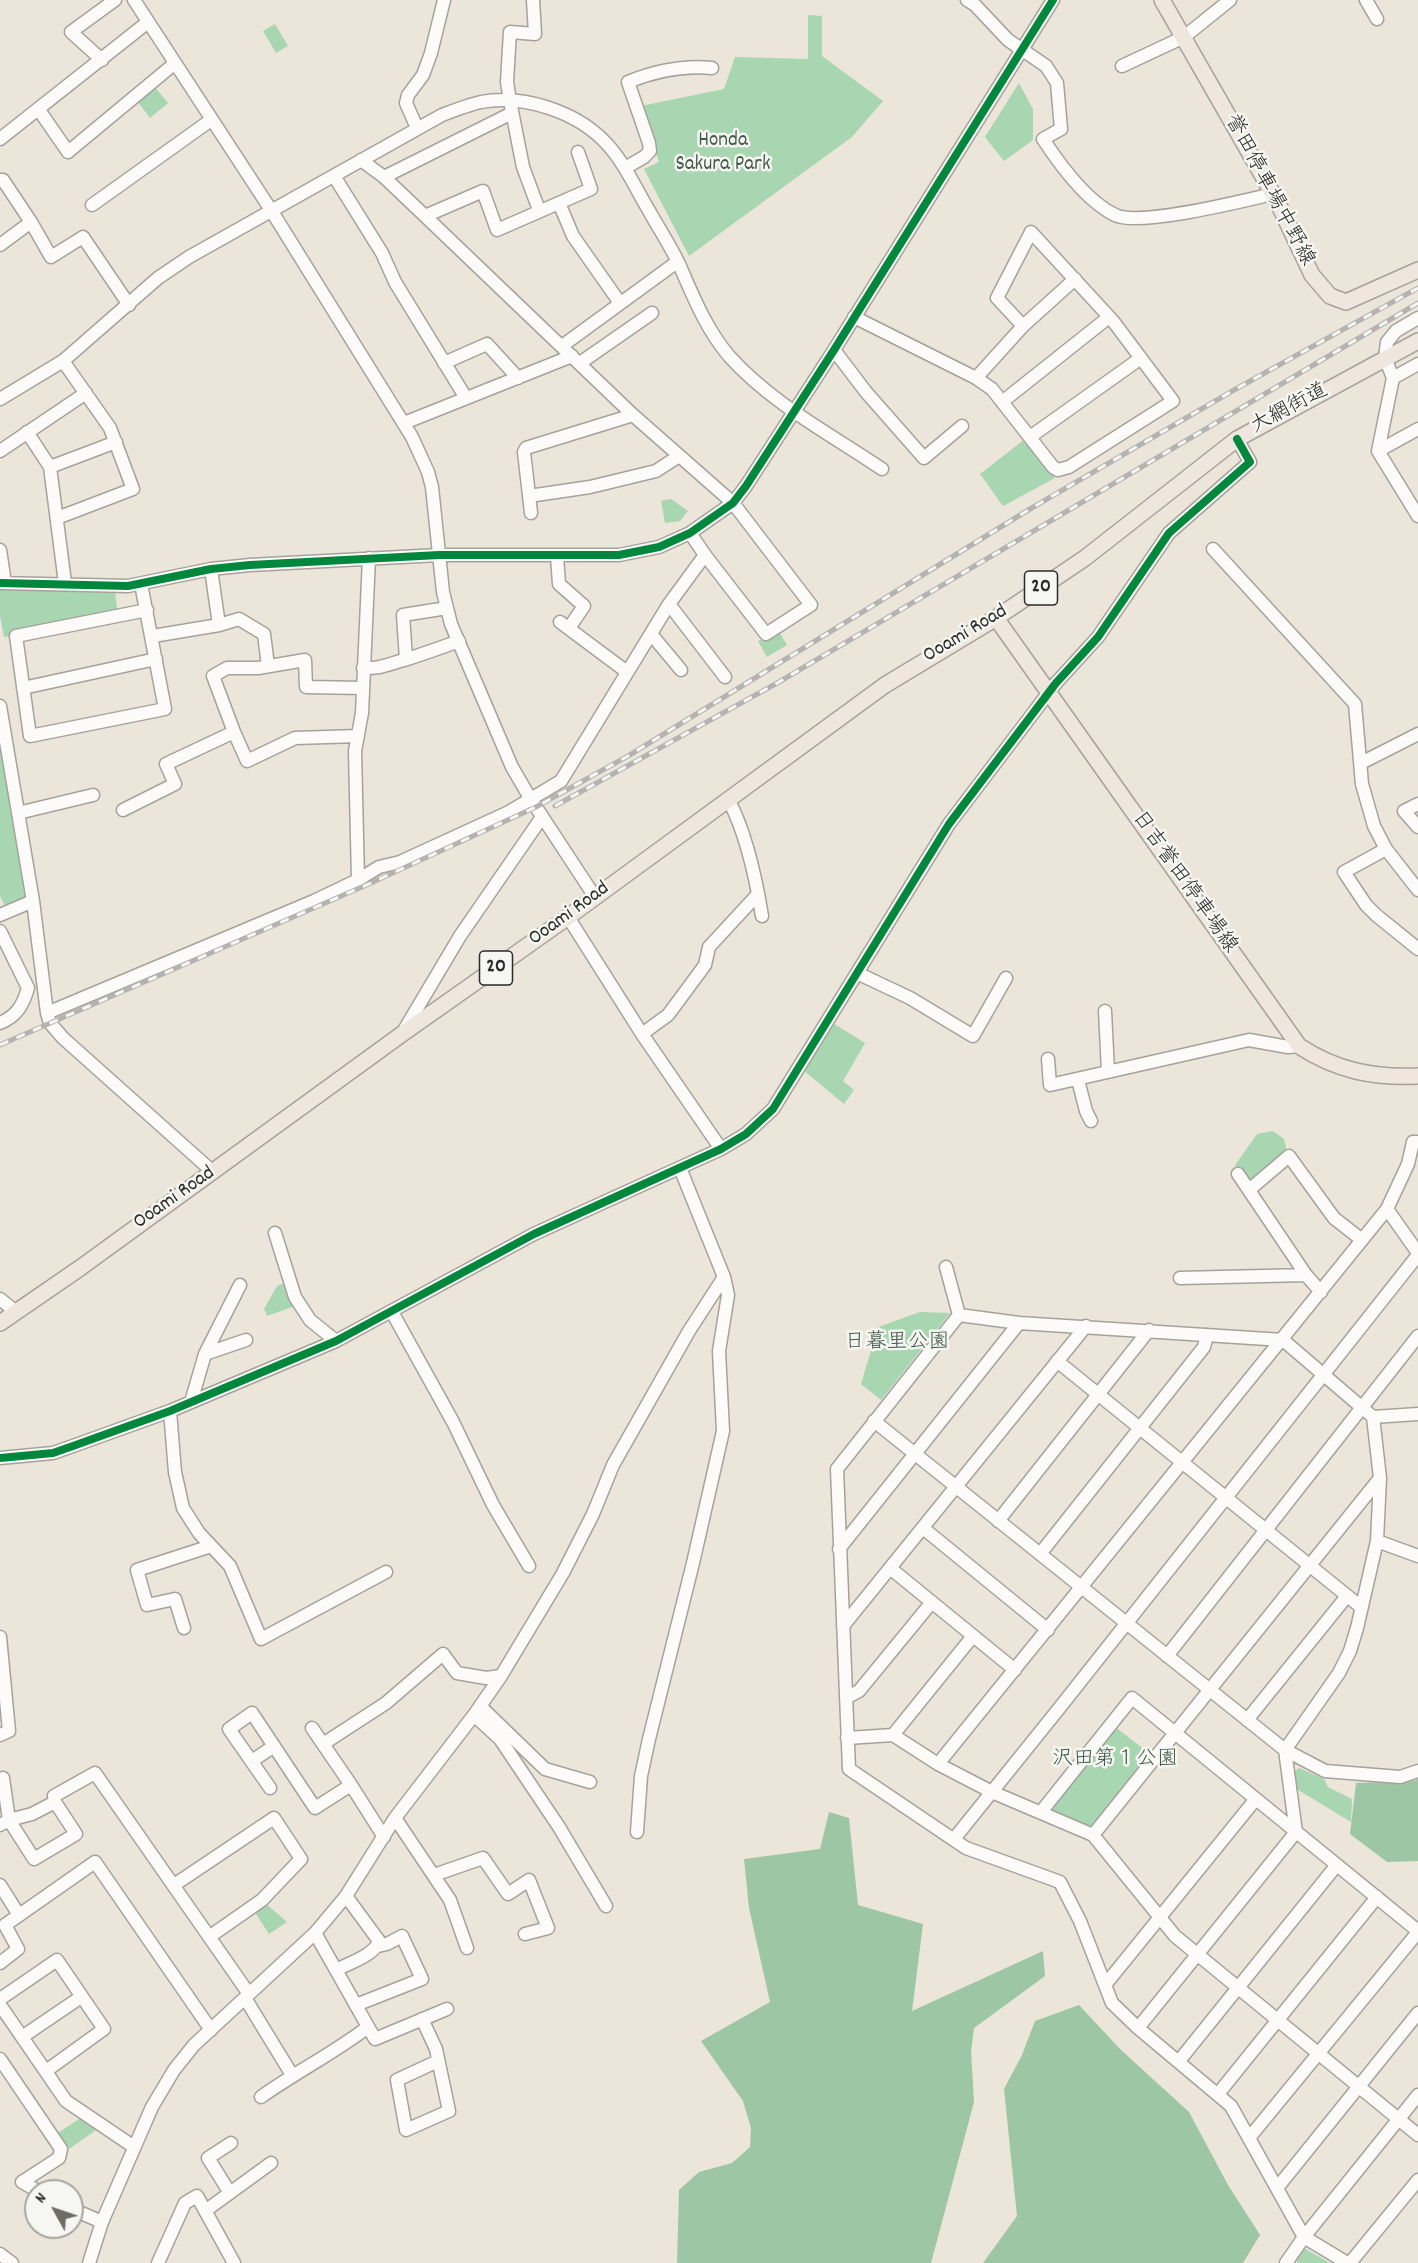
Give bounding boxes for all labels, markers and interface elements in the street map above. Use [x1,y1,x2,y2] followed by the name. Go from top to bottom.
[1217,111,1319,271] street label: 誉田停車場中野線
[675,129,771,179] park label: Honda Sakura Park
[1247,379,1333,441] street label: 大網街道
[1024,571,1058,605] road number: 20
[919,600,1013,670] street label: Ooami Road
[1124,807,1242,959] street label: 日吉誉田停車場線
[525,877,615,953] street label: Ooami Road
[480,951,512,985] road number: 20
[129,1162,221,1236] street label: Ooami Road
[845,1331,949,1357] park label: 日暮里公園
[1052,1748,1178,1774] park label: 沢田第１公園
[24,2179,84,2239] north arrow
[30,2188,53,2209] text: N

